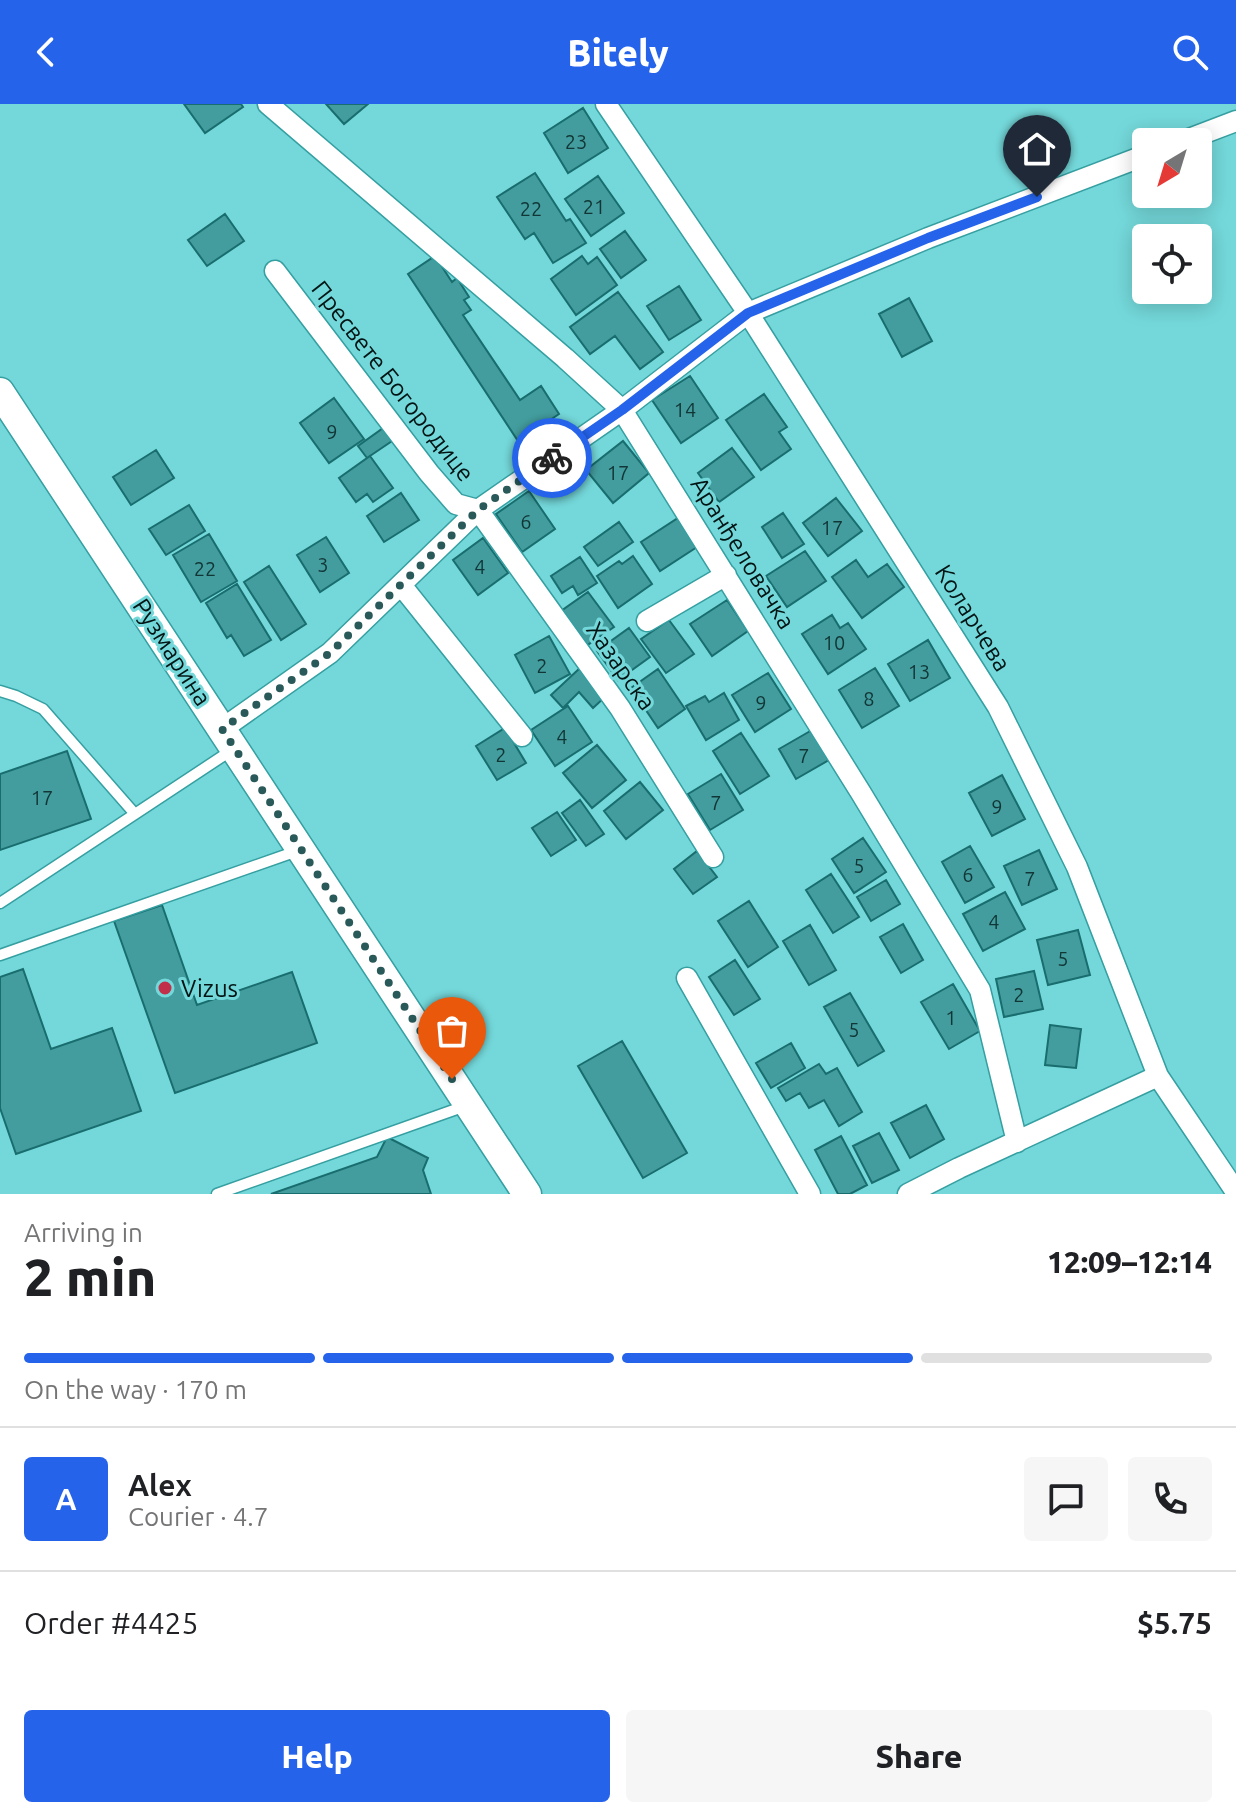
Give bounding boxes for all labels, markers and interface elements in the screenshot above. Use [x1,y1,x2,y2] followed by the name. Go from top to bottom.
[24,30,68,74] icon: back
[1168,30,1212,74] icon: search
[567,32,669,73] text: Bitely
[1003,115,1071,197] pin
[1015,127,1059,171] icon: home
[1132,128,1212,208] north arrow
[1132,128,1212,304] map controls
[565,130,587,153] house number: 23
[583,195,605,218] house number: 21
[520,197,542,220] house number: 22
[1132,224,1212,304] button: locate
[306,275,480,487] street label: Пресвете Богородице
[674,398,696,421] house number: 14
[512,418,592,498] courier
[326,420,338,443] house number: 9
[530,436,574,480] icon: bike
[607,461,629,484] house number: 17
[685,472,801,634] street label: Аранђеловачка
[520,510,532,533] house number: 6
[821,516,843,539] house number: 17
[317,553,329,576] house number: 3
[474,555,486,578] house number: 4
[194,557,216,580] house number: 22
[930,560,1016,676] street label: Коларчева
[127,593,217,711] street label: Рузмарина
[581,617,661,715] street label: Хазарска
[823,631,845,654] house number: 10
[536,654,548,677] house number: 2
[908,660,930,683] house number: 13
[863,687,875,710] house number: 8
[755,691,767,714] house number: 9
[556,725,568,748] house number: 4
[495,743,507,766] house number: 2
[798,744,810,767] house number: 7
[31,786,53,809] house number: 17
[710,791,722,814] house number: 7
[991,795,1003,818] house number: 9
[853,854,865,877] house number: 5
[962,863,974,886] house number: 6
[1024,867,1036,890] house number: 7
[988,910,1000,933] house number: 4
[1057,947,1069,970] house number: 5
[181,975,238,1002] place label: Vizus
[156,979,174,997] marker: Vizus
[1013,983,1025,1006] house number: 2
[418,997,486,1079] pin
[945,1006,957,1029] house number: 1
[430,1009,474,1053] icon: bag
[848,1018,860,1041] house number: 5
[24,1218,143,1247] text: Arriving in
[1047,1245,1212,1279] text: 12:09–12:14
[24,1248,156,1306] text: 2 min
[24,1375,247,1404] text: On the way · 170 m
[1024,1457,1108,1541] button: chat
[1128,1457,1212,1541] button: phone
[128,1468,192,1502] text: Alex
[55,1482,77,1516] text: A
[128,1502,268,1531] text: Courier · 4.7
[24,1606,198,1640] text: Order #4425
[1137,1606,1212,1640] text: $5.75
[24,1710,610,1802] button: Help
[626,1710,1212,1802] button: Share

